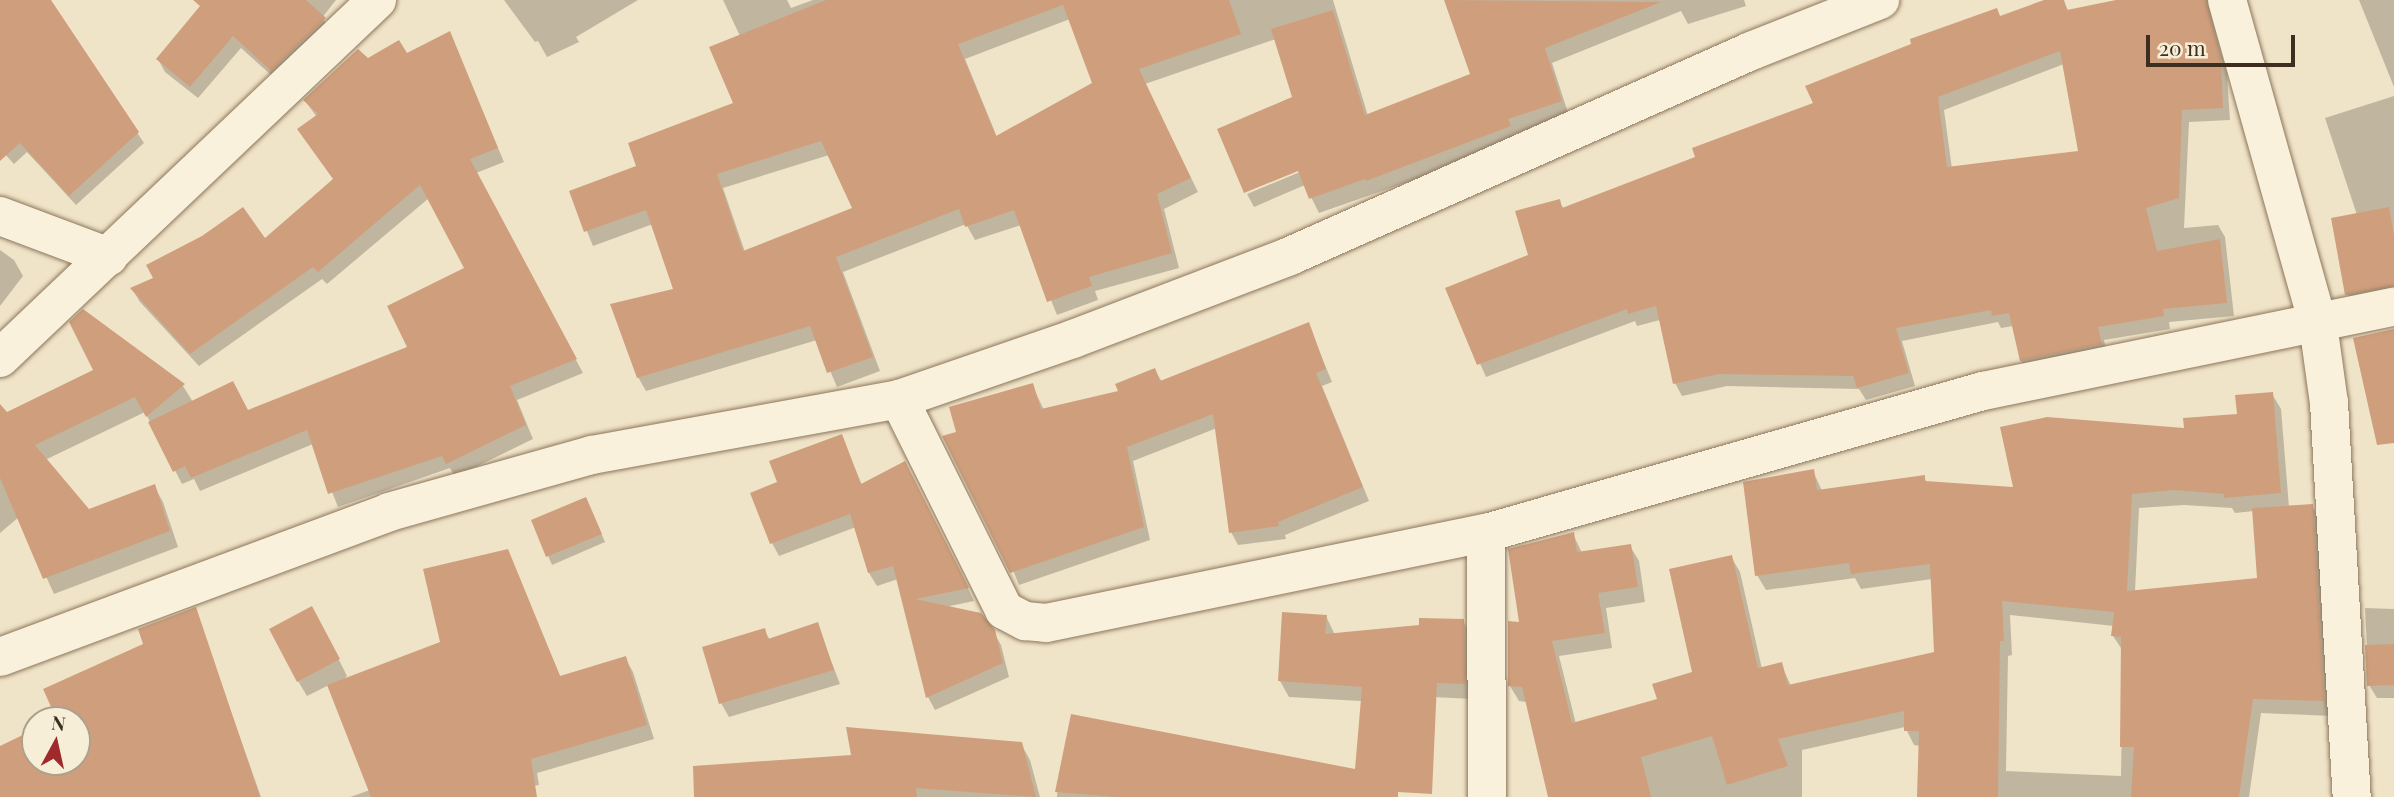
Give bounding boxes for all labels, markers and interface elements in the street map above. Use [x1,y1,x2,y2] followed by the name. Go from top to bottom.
[2149,21,2298,65] scale bar
[2159,33,2206,61] text: 20 m
[21,706,91,776] north arrow
[50,708,67,736] text: N

